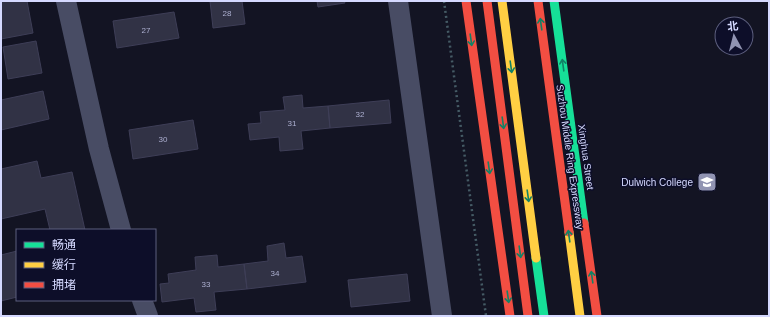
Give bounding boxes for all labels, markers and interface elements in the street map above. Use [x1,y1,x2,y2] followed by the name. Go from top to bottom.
[223,9,232,18] house number: 28
[714,16,754,56] north arrow
[537,18,545,31] one-way arrow
[727,19,739,33] text: 北
[142,26,151,35] house number: 27
[467,33,475,46] one-way arrow
[559,59,567,72] one-way arrow
[507,60,515,73] one-way arrow
[554,84,586,230] street label: Suzhou Middle Ring Expressway
[356,110,365,119] house number: 32
[499,116,507,129] one-way arrow
[288,119,297,128] house number: 31
[576,123,596,191] street label: Xinghua Street
[159,135,168,144] house number: 30
[485,161,493,174] one-way arrow
[696,171,718,193] school or university icon: Dulwich College
[621,177,693,188] place label: Dulwich College
[524,189,532,202] one-way arrow
[16,229,156,301] legend
[565,230,573,243] one-way arrow
[52,238,76,252] text: 畅通
[516,245,524,258] one-way arrow
[52,258,76,272] text: 缓行
[271,269,280,278] house number: 34
[588,271,596,284] one-way arrow
[52,278,76,292] text: 拥堵
[202,280,211,289] house number: 33
[504,290,512,303] one-way arrow

